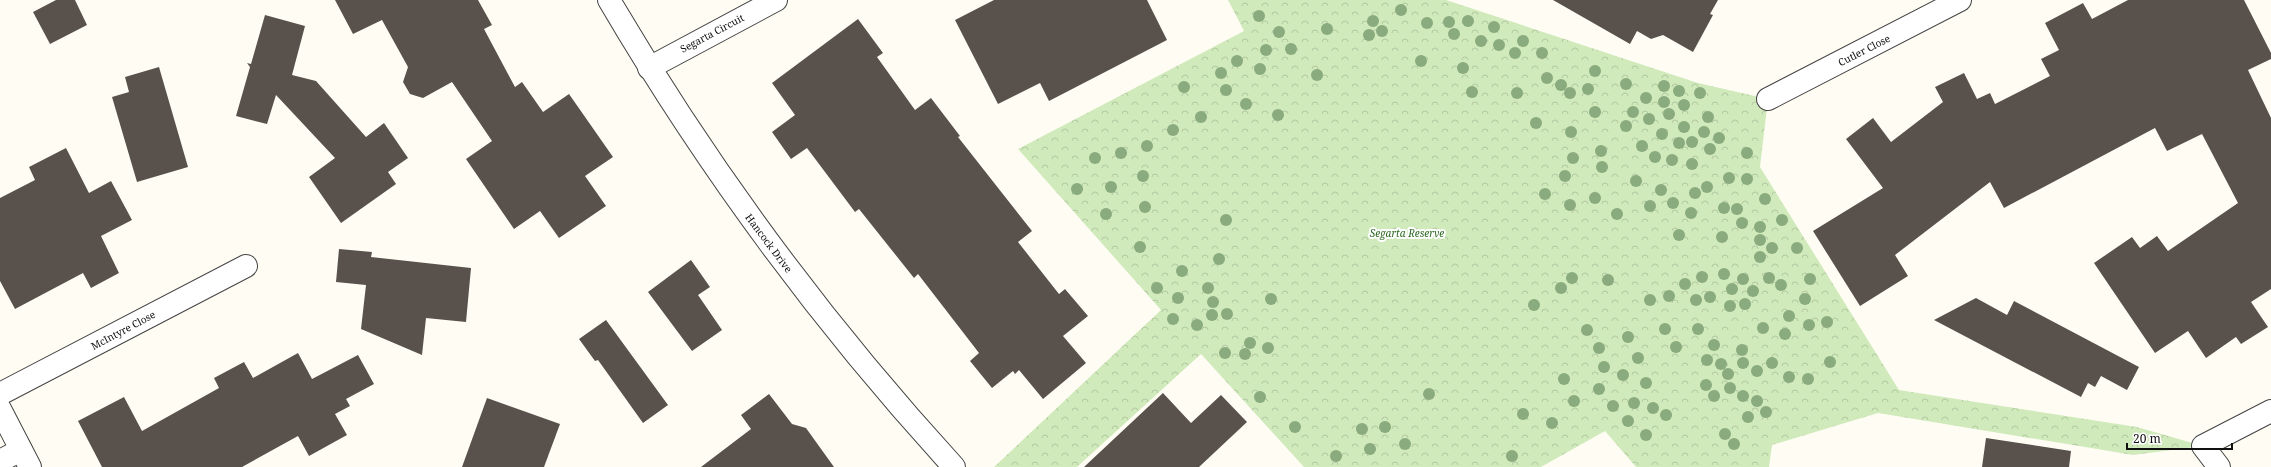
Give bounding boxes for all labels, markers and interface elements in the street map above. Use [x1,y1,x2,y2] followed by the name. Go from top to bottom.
[678,10,747,56] street label: Segarta Circuit
[1836,31,1892,69] street label: Cutler Close
[742,211,796,275] street label: Hancock Drive
[1370,226,1444,240] park label: Segarta Reserve
[88,307,158,353] street label: McIntyre Close
[2127,425,2232,451] scale bar
[2133,430,2161,447] text: 20 m

